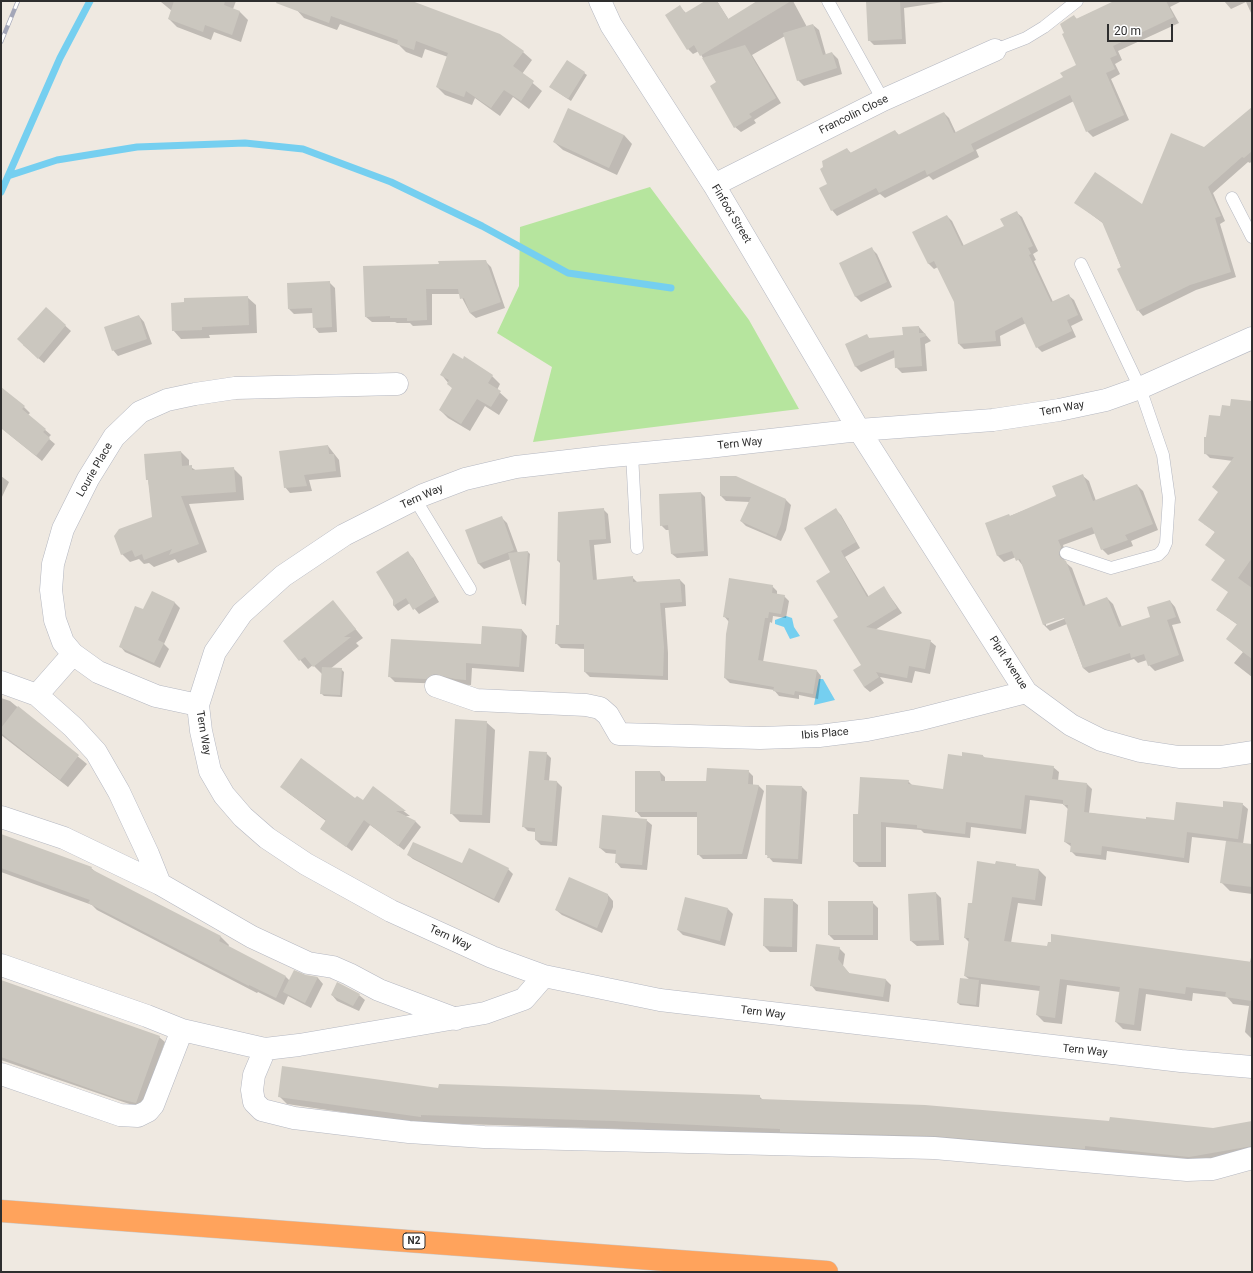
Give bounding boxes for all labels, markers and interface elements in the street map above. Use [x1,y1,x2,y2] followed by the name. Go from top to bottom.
[1109,16,1175,42] scale bar
[1114,24,1141,38] text: 20 m
[817,93,891,137] street label: Francolin Close
[708,182,754,246] street label: Finfoot Street
[1039,398,1085,420] street label: Tern Way
[717,435,763,453] street label: Tern Way
[74,441,116,499] street label: Lourie Place
[399,482,445,512] street label: Tern Way
[986,634,1030,692] street label: Pipit Avenue
[193,710,213,756] street label: Tern Way
[801,725,849,743] street label: Ibis Place
[427,922,473,954] street label: Tern Way
[740,1004,786,1022] street label: Tern Way
[1062,1042,1108,1060] street label: Tern Way
[403,1233,425,1249] road number: N2

